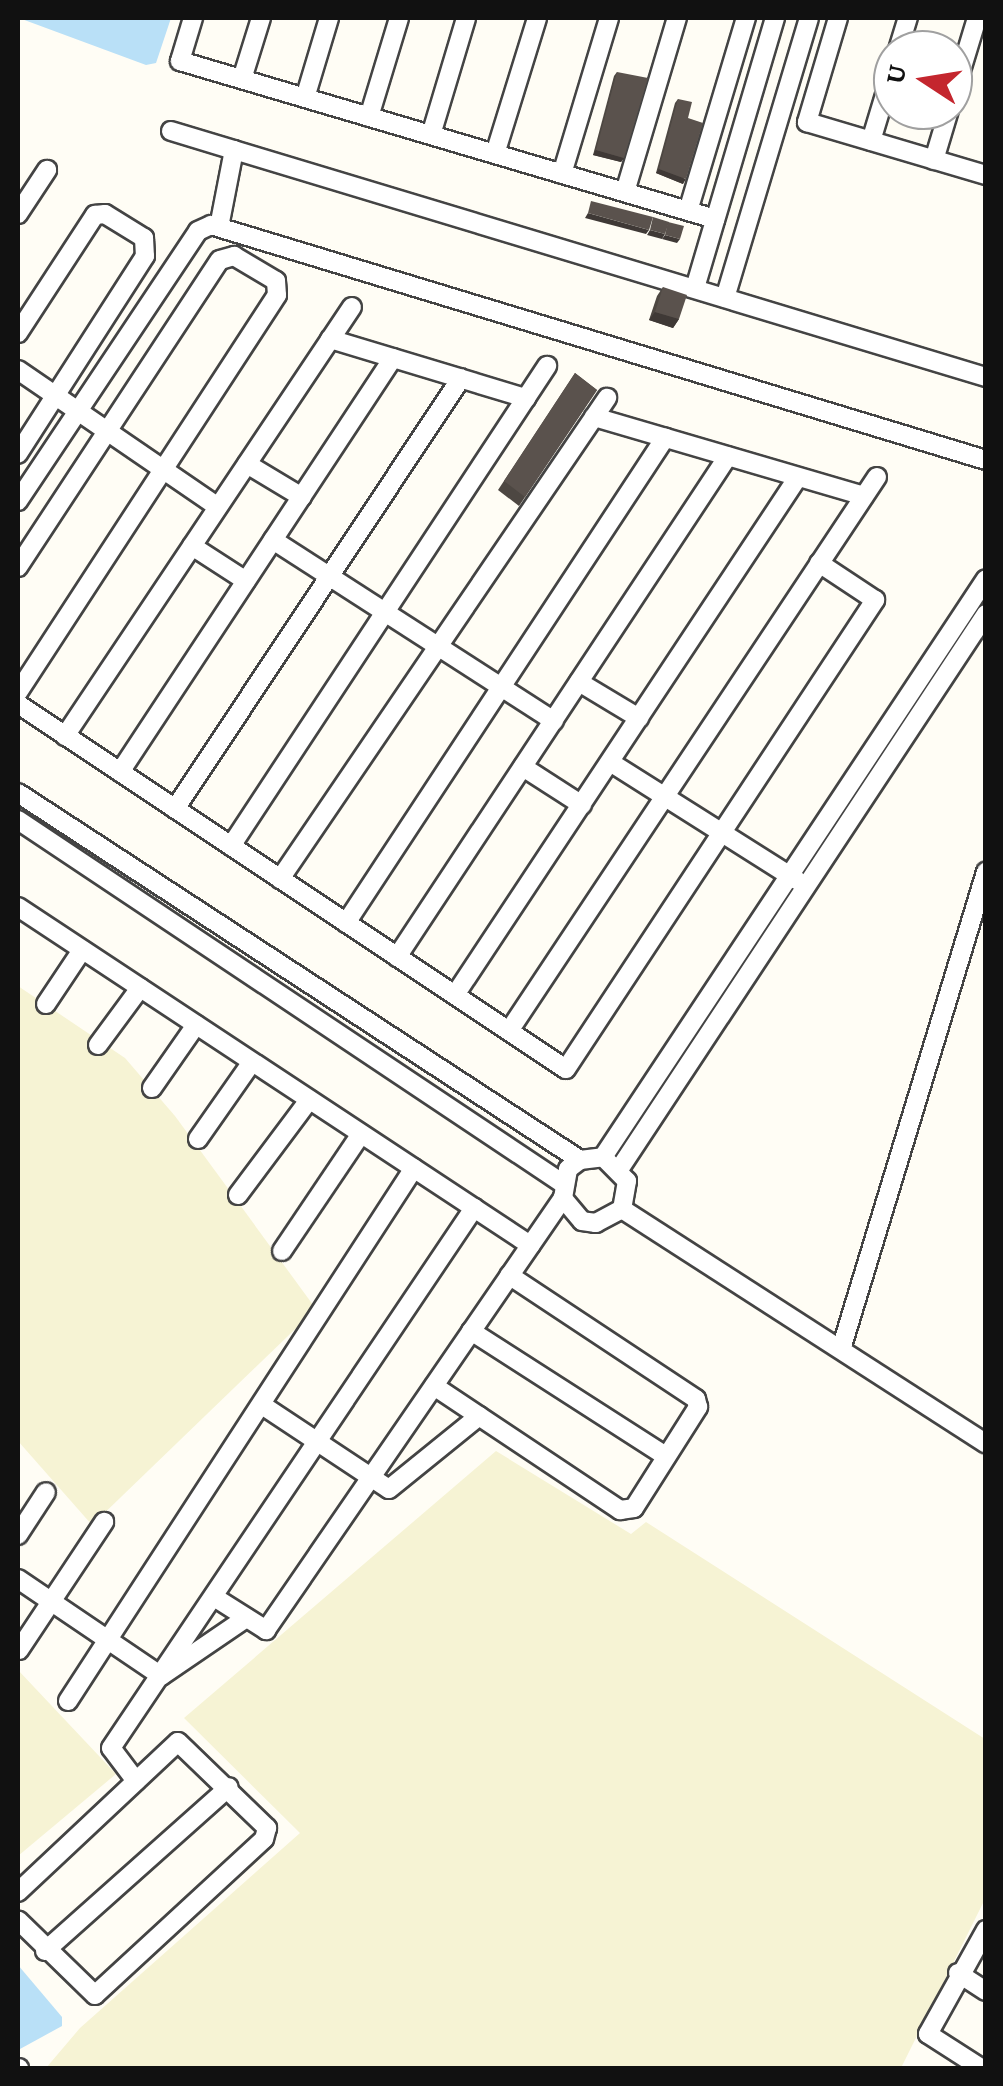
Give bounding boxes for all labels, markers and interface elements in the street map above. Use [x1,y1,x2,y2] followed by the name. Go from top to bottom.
[873,30,973,130] north arrow
[878,61,912,87] text: U

